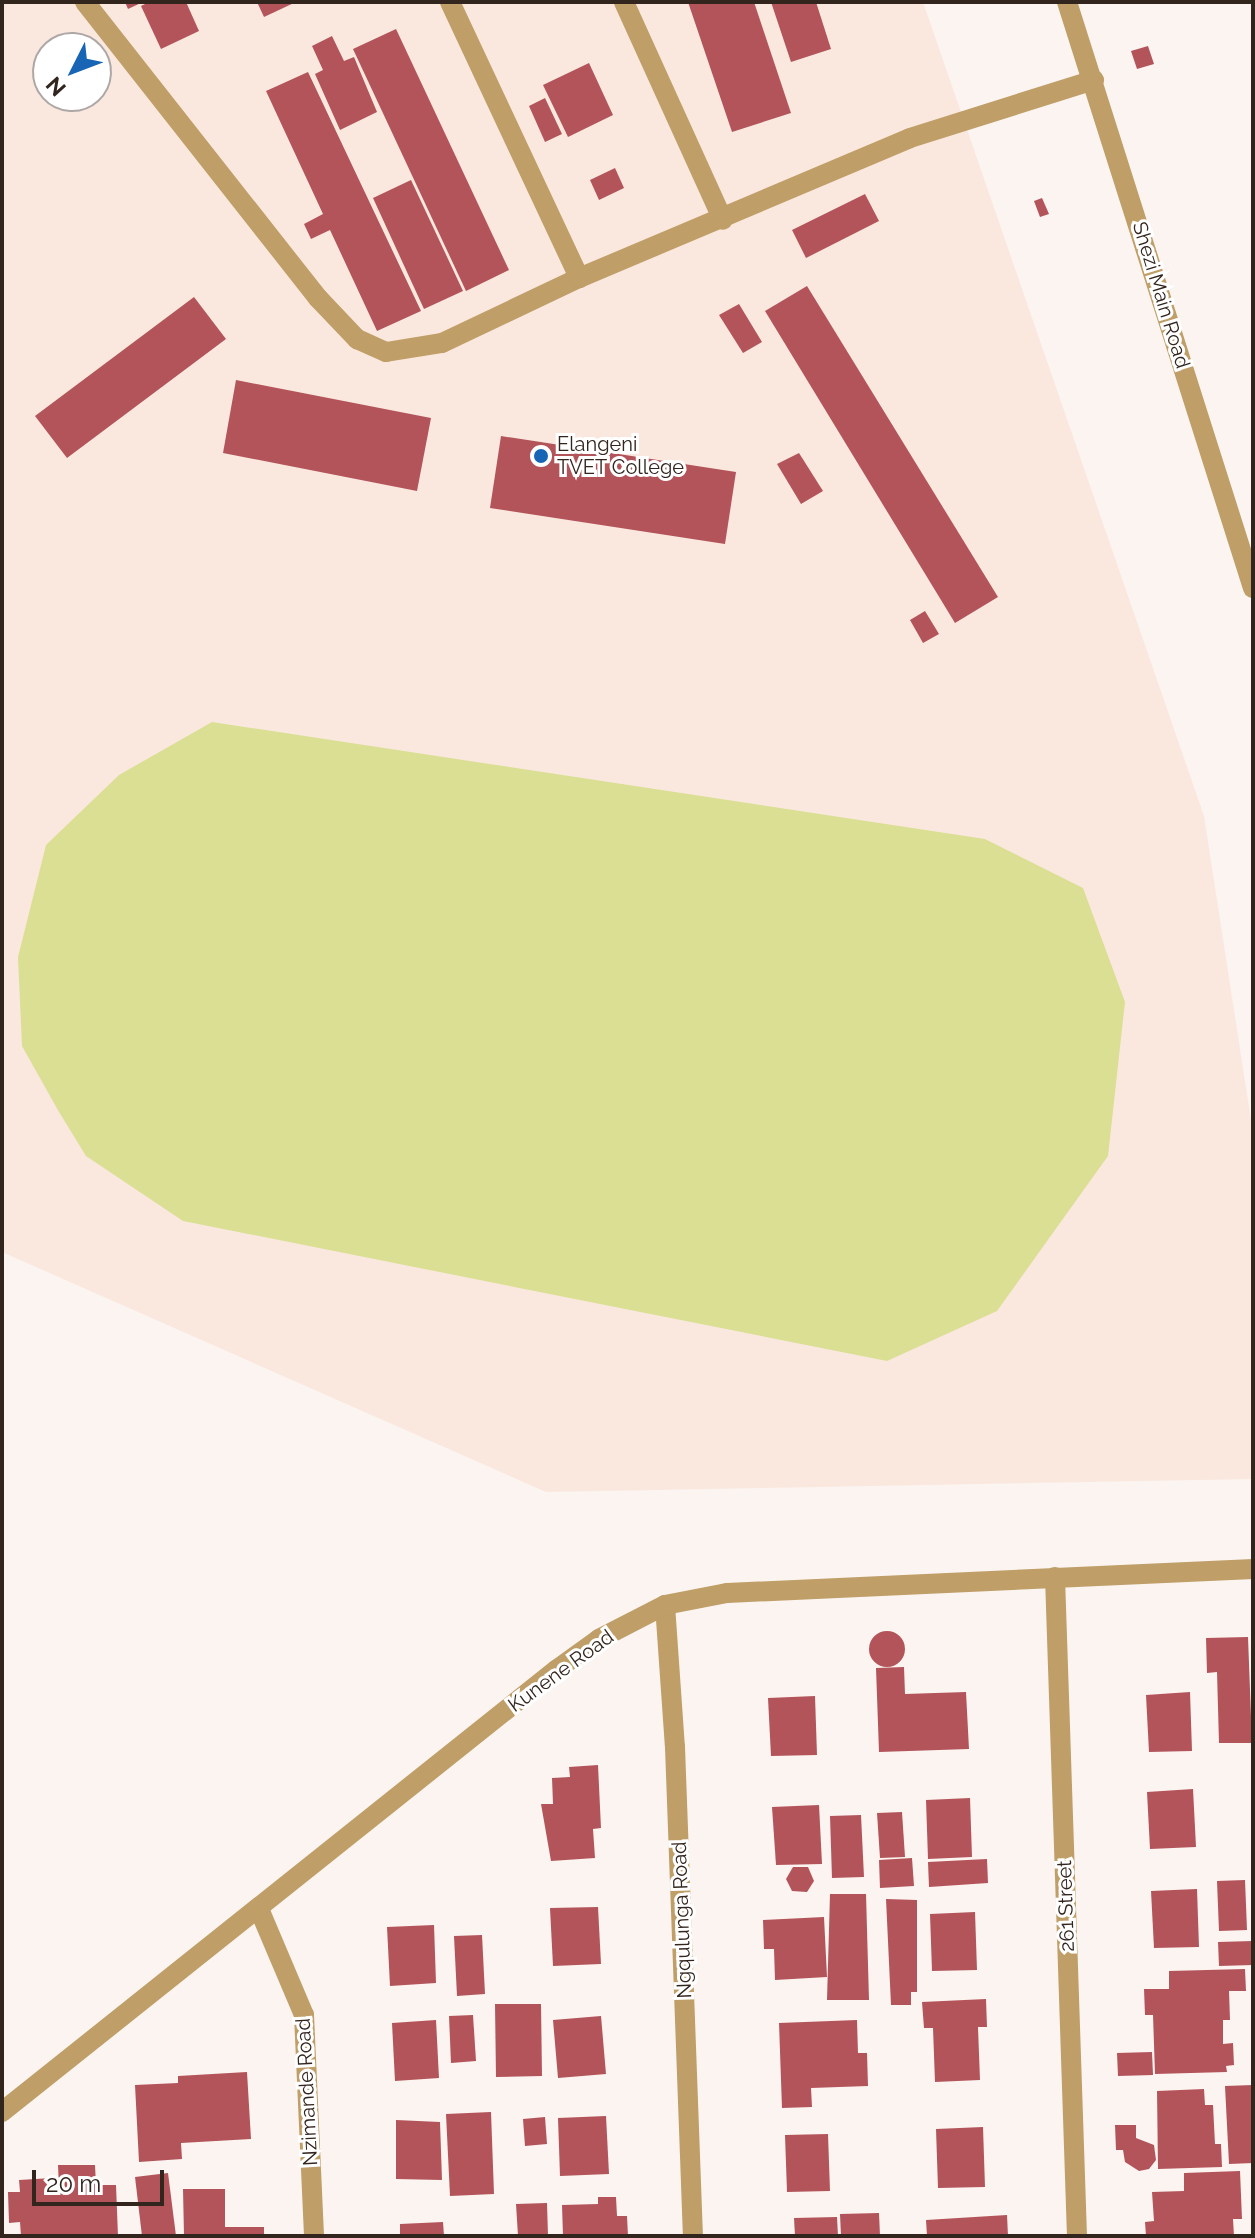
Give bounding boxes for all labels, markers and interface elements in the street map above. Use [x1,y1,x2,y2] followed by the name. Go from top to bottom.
[32,32,112,112] north arrow
[40,72,71,102] text: N
[1127,219,1195,371] street label: Shezi Main Road
[557,432,685,479] place label: Elangeni TVET College
[532,447,550,465] marker: Elangeni TVET College
[504,1625,618,1717] street label: Kunene Road
[667,1841,697,1999] street label: Ngqulunga Road
[1052,1860,1080,1952] street label: 261 Street
[291,2018,323,2166] street label: Nzimande Road
[36,2154,168,2204] scale bar
[46,2169,101,2198] text: 20 m

